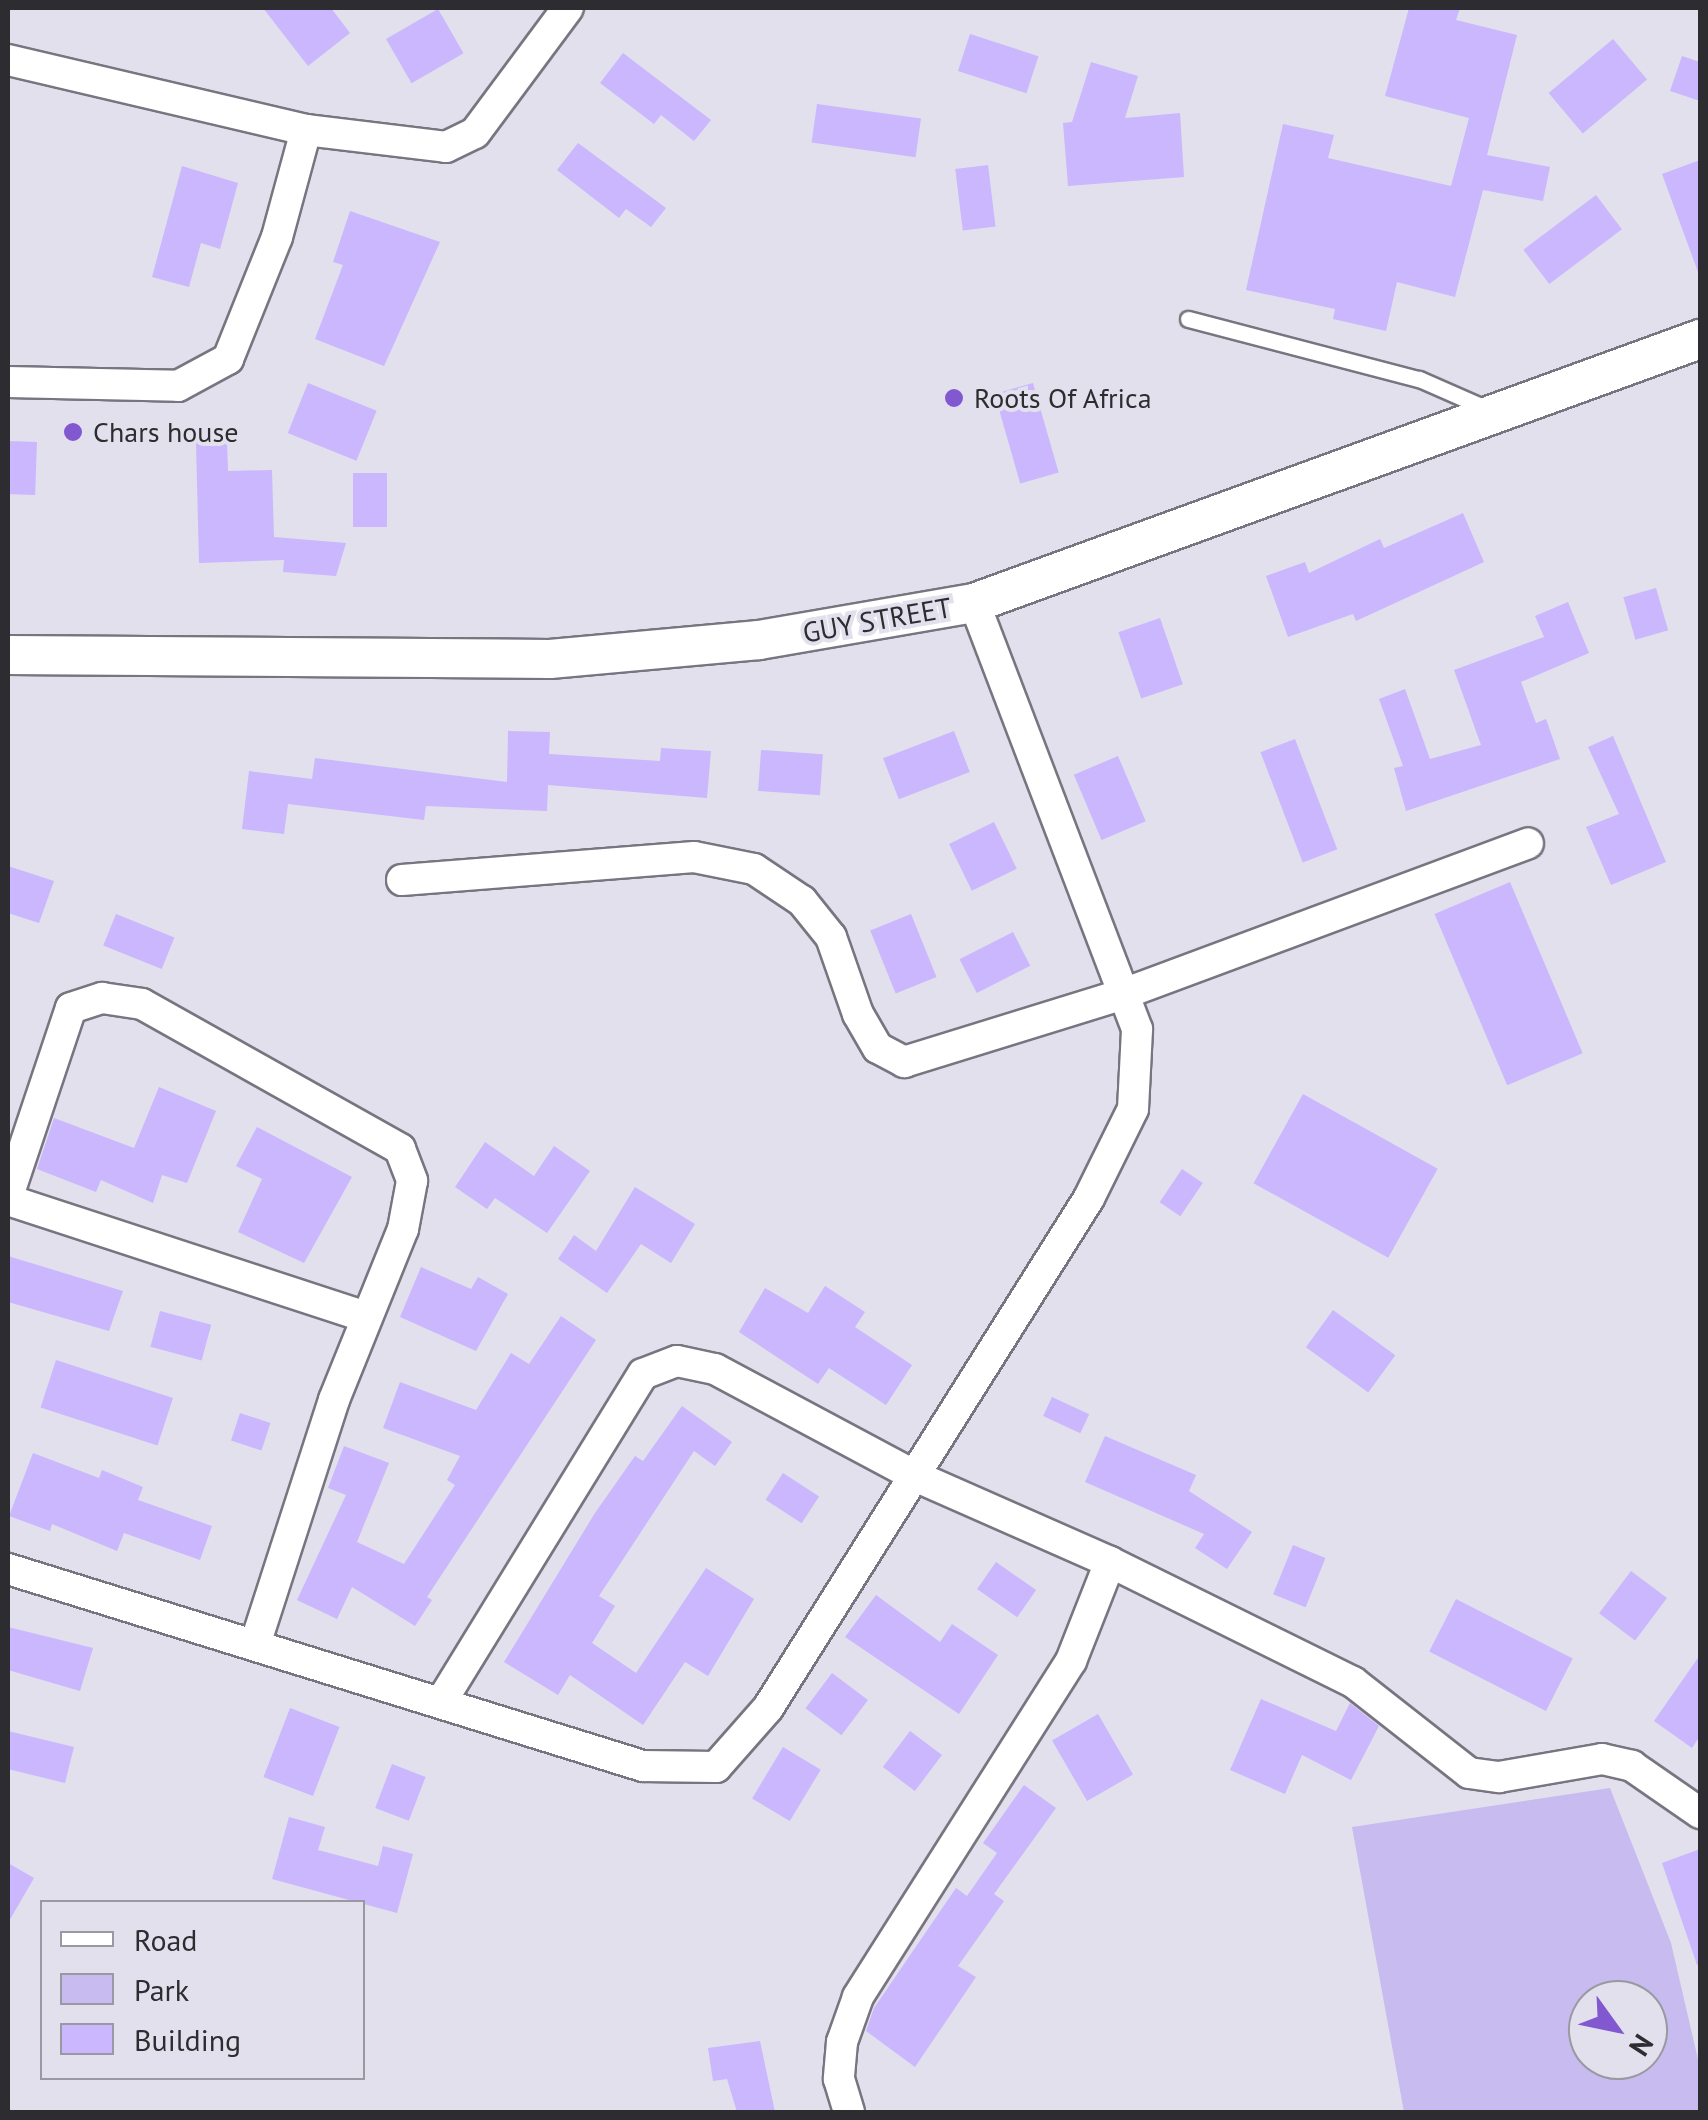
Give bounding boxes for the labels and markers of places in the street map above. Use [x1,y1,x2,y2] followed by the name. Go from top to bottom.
[974,381,1152,415] place label: Roots Of Africa
[943,387,965,409] marker: Roots Of Africa
[93,415,238,449] place label: Chars house
[62,421,84,443] marker: Chars house

